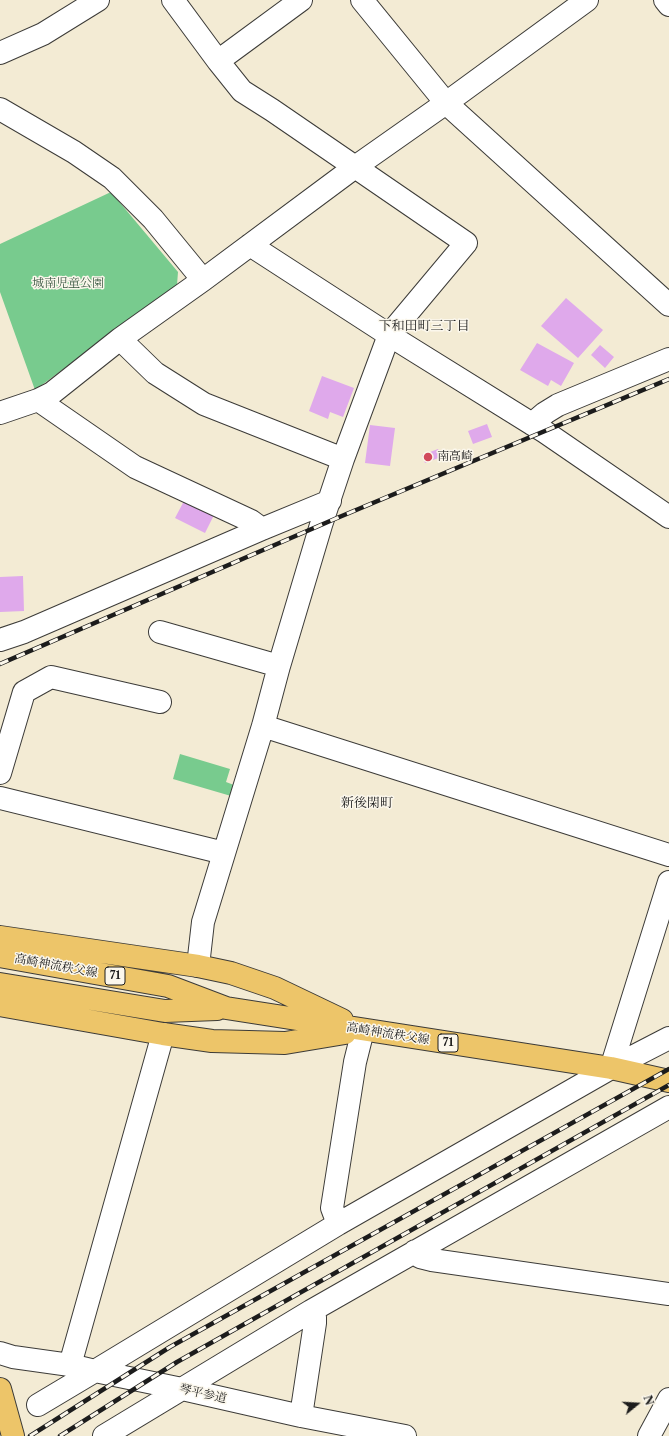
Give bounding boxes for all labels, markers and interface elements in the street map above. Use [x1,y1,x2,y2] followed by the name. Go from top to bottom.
[32,277,104,291] park label: 城南児童公園
[379,318,469,334] district label: 下和田町三丁目
[437,450,473,464] place label: 南高崎
[422,451,434,463] marker: 南高崎
[341,795,393,811] district label: 新後閑町
[13,952,99,980] street label: 高崎神流秩父線
[105,967,125,985] road number: 71
[345,1020,431,1048] street label: 高崎神流秩父線
[438,1034,458,1052] road number: 71
[178,1382,228,1406] street label: 琴平参道
[617,1384,657,1424] north arrow
[640,1394,657,1407] text: N

